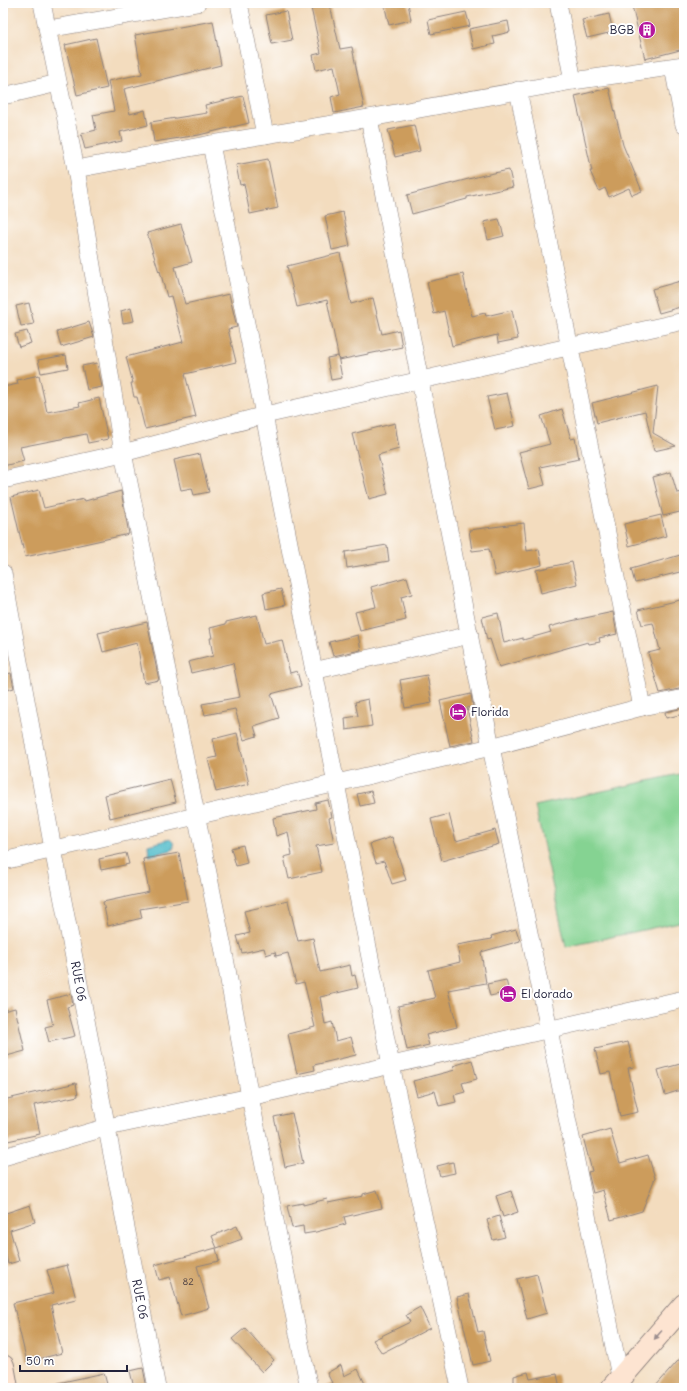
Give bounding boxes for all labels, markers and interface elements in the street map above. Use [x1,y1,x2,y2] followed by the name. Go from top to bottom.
[637,20,657,40] building icon: BGB
[610,22,634,37] place label: BGB
[448,702,468,722] hotel icon: Florida
[471,704,509,719] place label: Florida
[68,960,90,1002] street label: RUE 06
[498,984,518,1004] hotel icon: El dorado
[521,986,573,1001] place label: El dorado
[182,1275,194,1288] house number: 82
[129,1278,152,1321] street label: RUE 06
[654,1329,663,1340] one-way arrow
[20,1347,127,1373] scale bar
[26,1353,55,1368] text: 50 m

